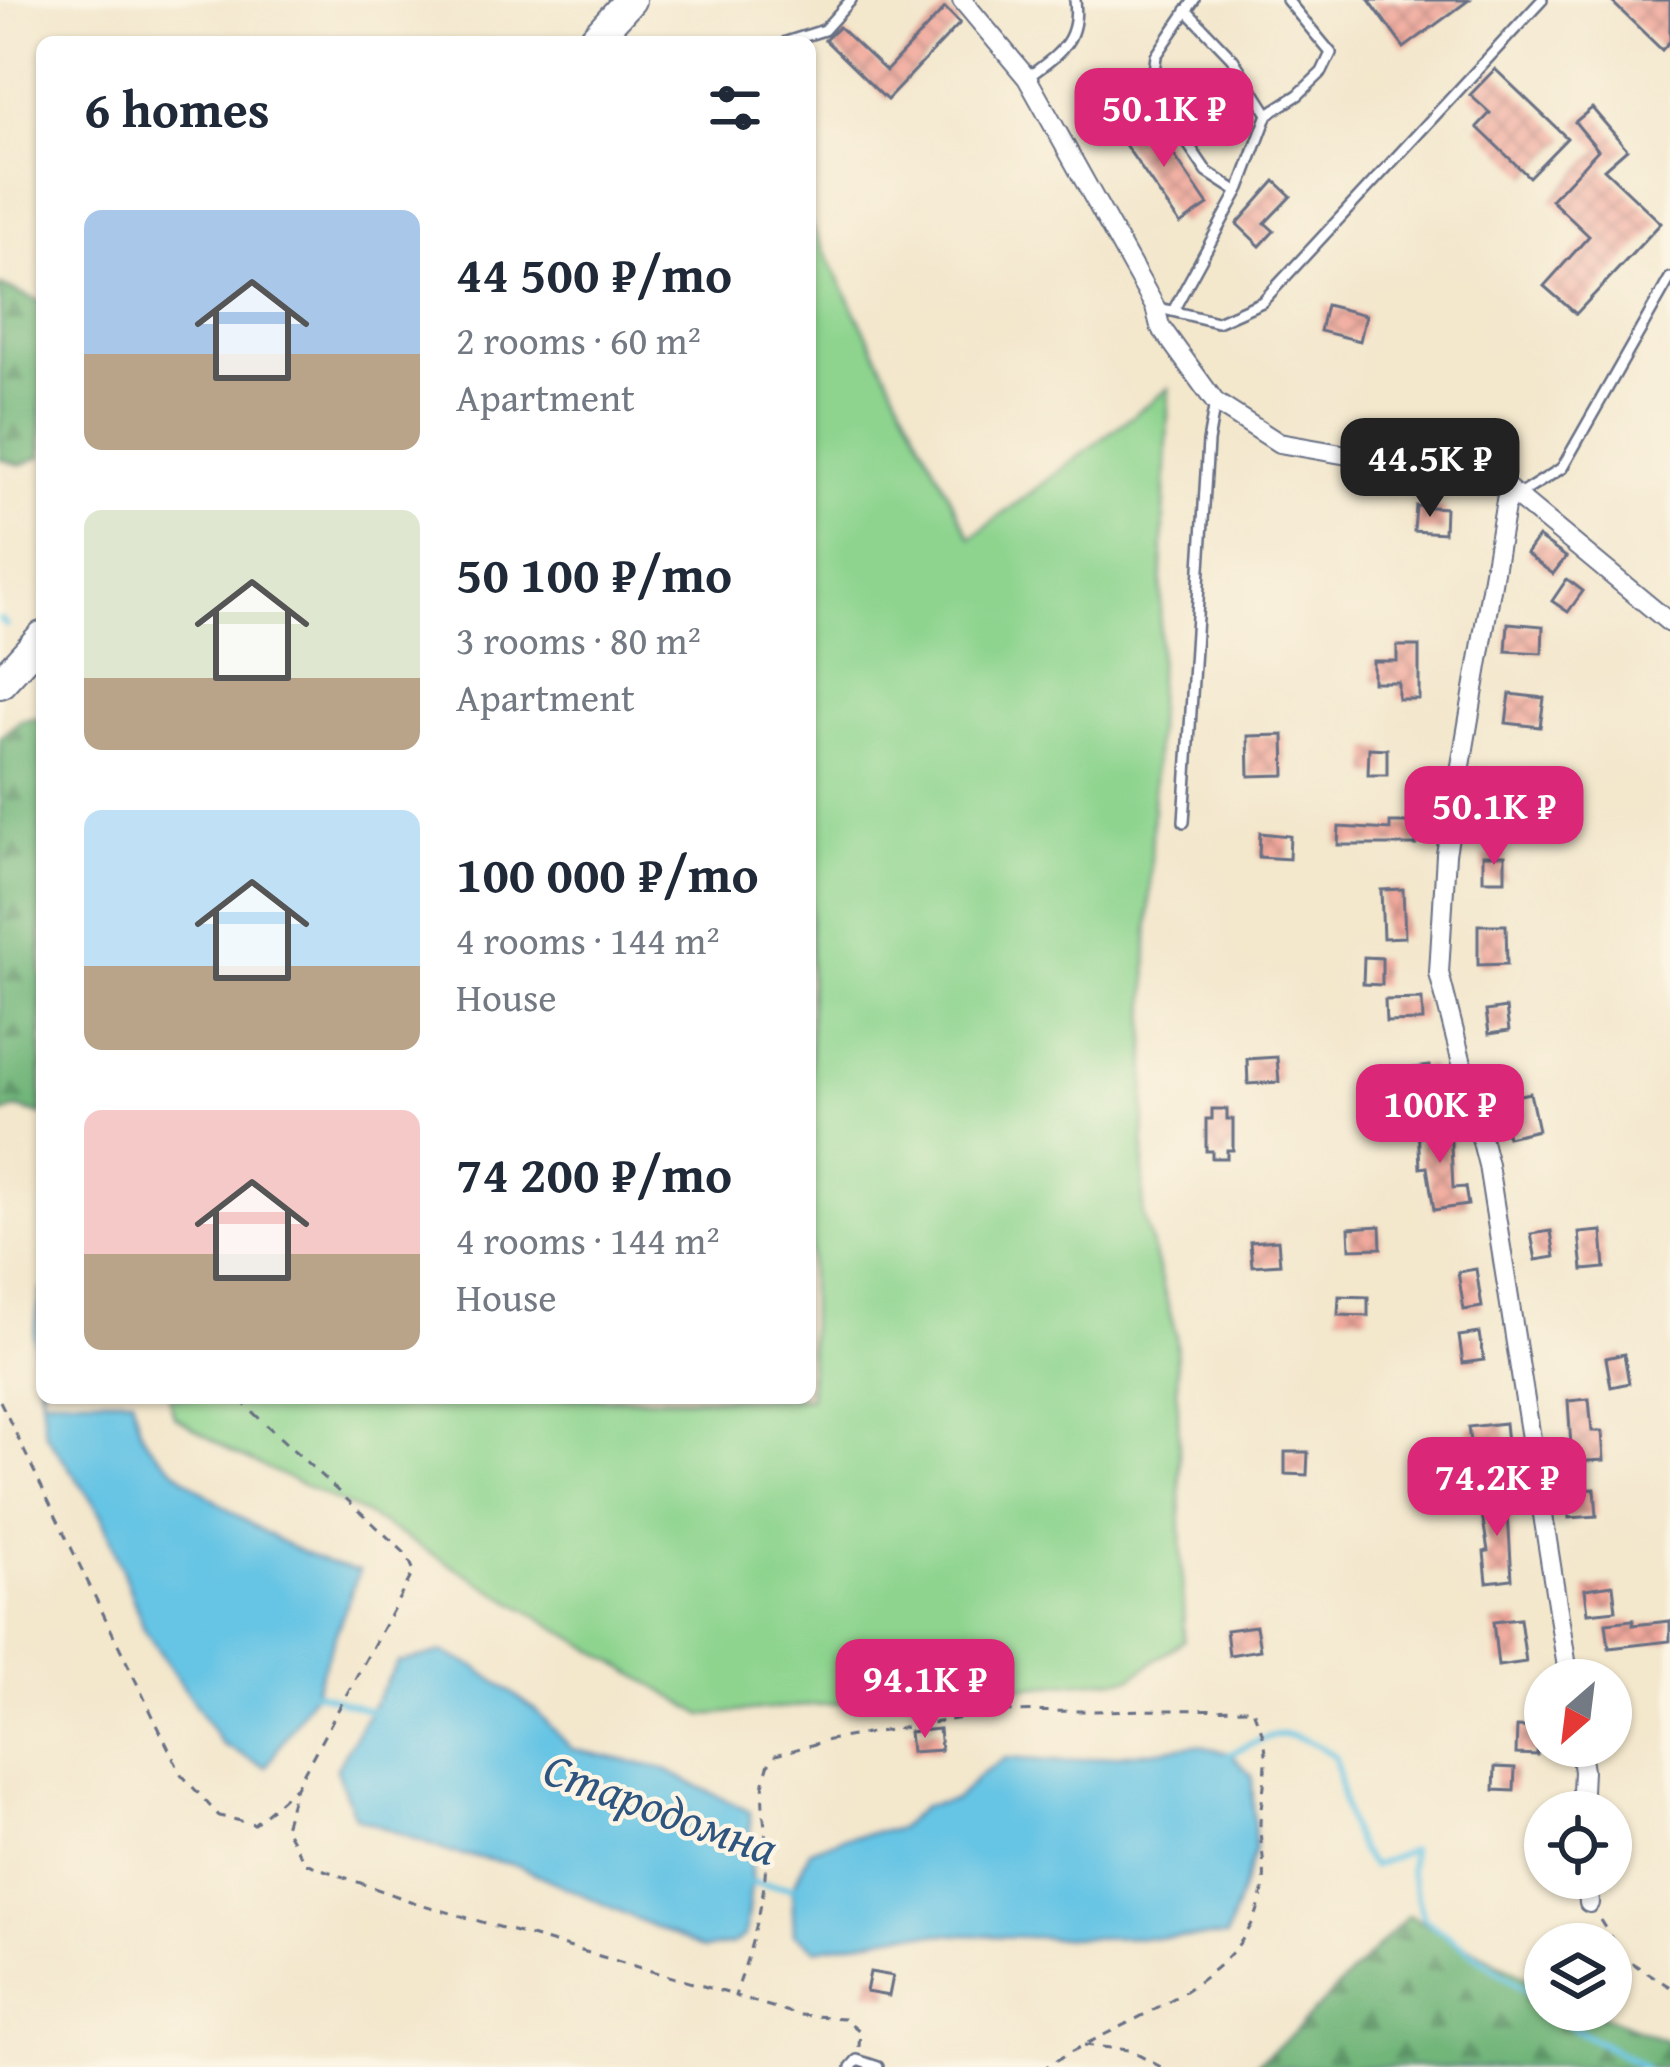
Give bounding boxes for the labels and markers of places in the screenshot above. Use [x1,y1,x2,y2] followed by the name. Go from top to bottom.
[1053,68,1275,170] pin: 50.1K ₽
[1319,418,1541,520] pin: 44.5K ₽
[1383,766,1605,868] pin: 50.1K ₽
[1342,1064,1538,1166] pin: 100K ₽
[1386,1437,1608,1539] pin: 74.2K ₽
[814,1639,1036,1741] pin: 94.1K ₽

